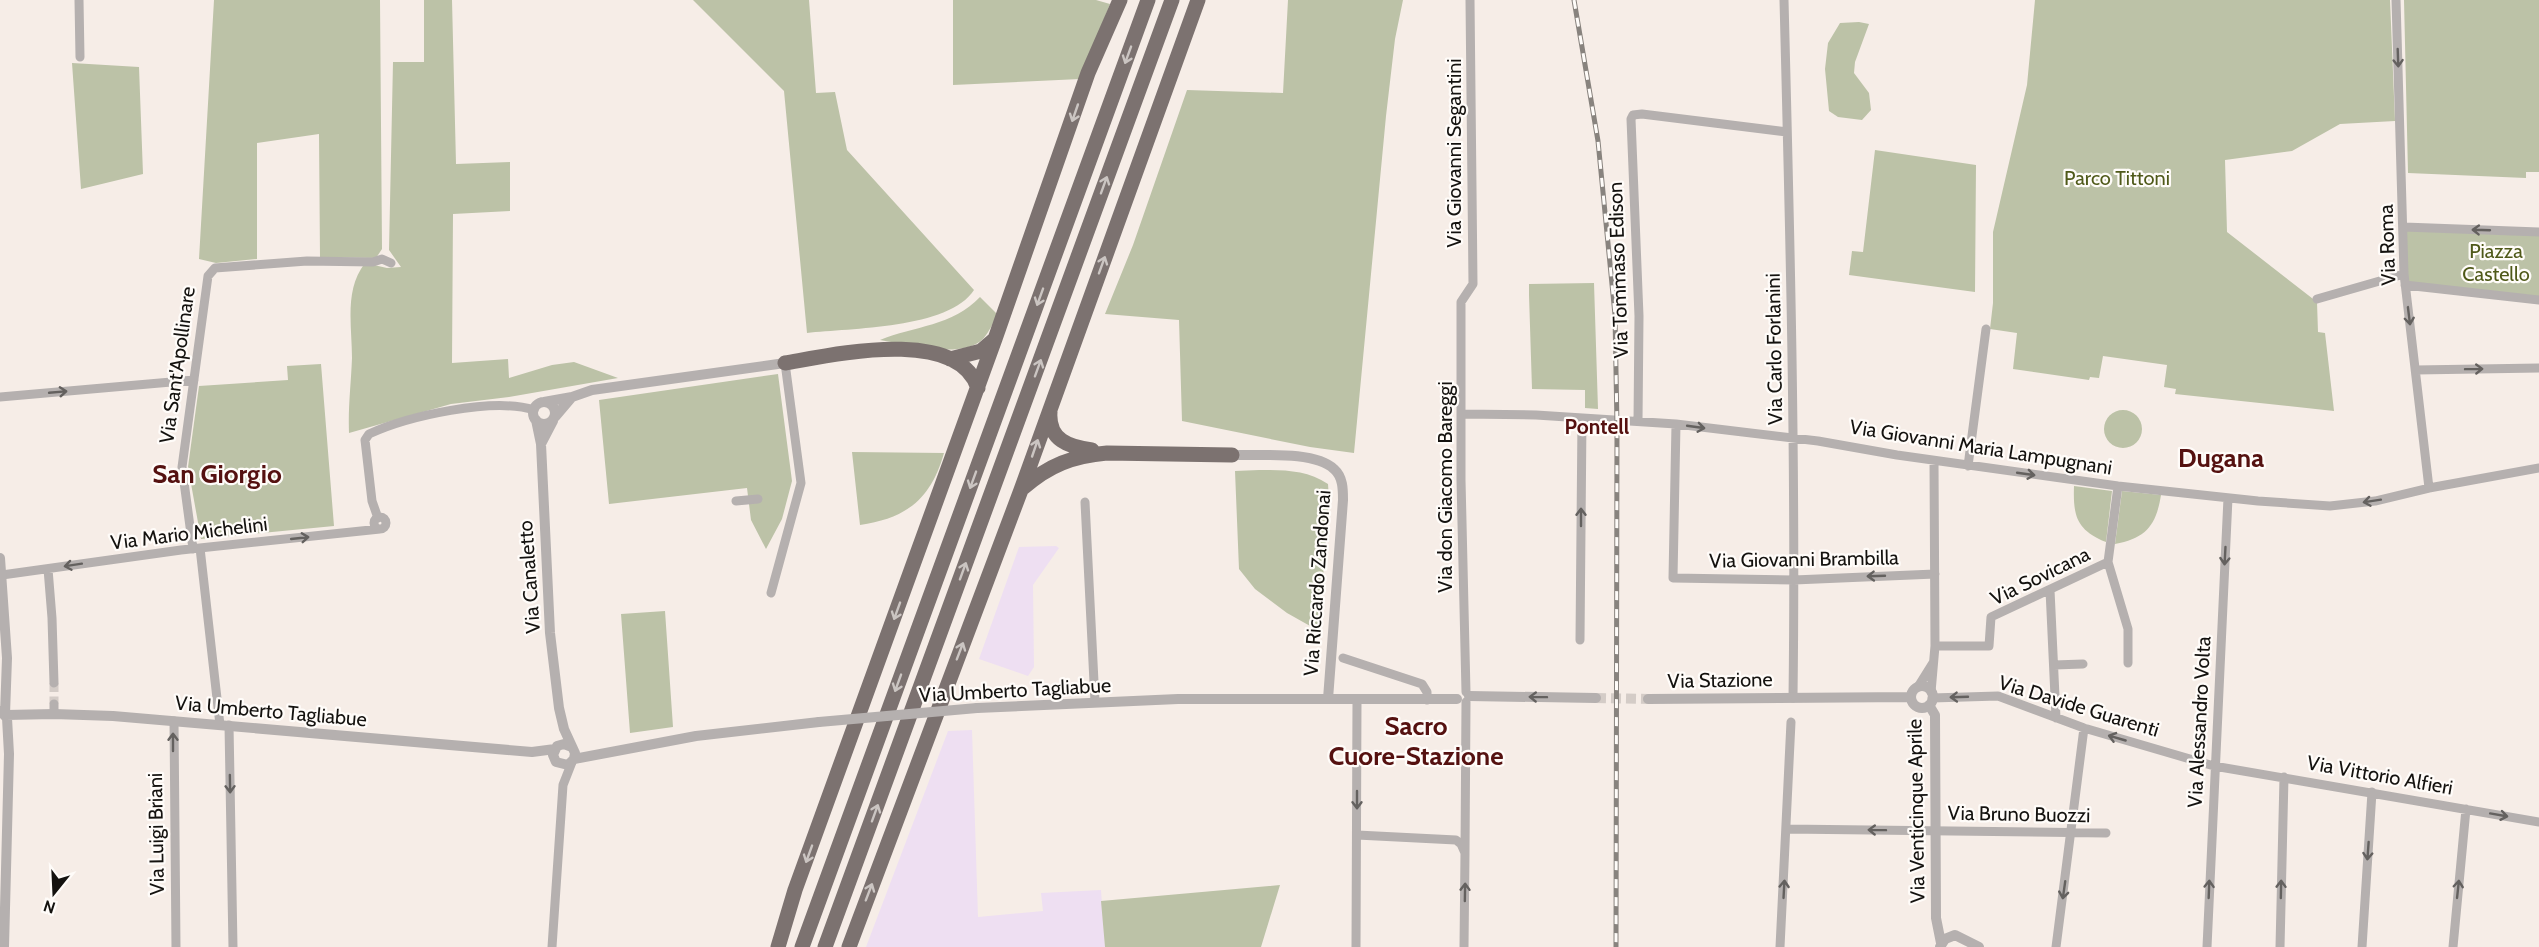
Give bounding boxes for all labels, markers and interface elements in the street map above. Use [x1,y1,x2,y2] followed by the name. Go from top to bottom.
[1122,45,1133,64] one-way arrow
[2392,48,2404,68] one-way arrow
[1442,58,1466,248] street label: Via Giovanni Segantini
[1068,103,1079,122] one-way arrow
[2064,166,2170,190] park label: Parco Tittoni
[1100,176,1111,195] one-way arrow
[1603,181,1633,359] street label: Via Tommaso Edison
[2374,204,2400,286] street label: Via Roma
[2471,224,2491,235] one-way arrow
[2462,239,2530,286] park label: Piazza Castello
[1097,256,1108,275] one-way arrow
[1761,273,1787,425] street label: Via Carlo Forlanini
[154,285,200,445] street label: Via Sant'Apollinare
[1034,287,1045,306] one-way arrow
[2404,306,2415,325] one-way arrow
[1033,359,1044,378] one-way arrow
[2464,363,2484,375] one-way arrow
[1433,381,1457,593] street label: Via don Giacomo Bareggi
[48,386,68,397] one-way arrow
[1565,414,1630,439] district label: Pontell
[1848,414,2114,480] street label: Via Giovanni Maria Lampugnani
[1686,421,1706,432] one-way arrow
[1031,439,1042,458] one-way arrow
[2178,442,2264,474] district label: Dugana
[152,458,282,490] district label: San Giorgio
[2016,468,2035,479] one-way arrow
[966,471,977,489] one-way arrow
[1299,489,1335,677] street label: Via Riccardo Zandonai
[2362,495,2382,506] one-way arrow
[1575,508,1587,528] one-way arrow
[109,511,269,555] street label: Via Mario Michelini
[513,520,545,634] street label: Via Canaletto
[290,532,310,543] one-way arrow
[1986,541,2094,610] street label: Via Sovicana
[1709,545,1899,573] street label: Via Giovanni Brambilla
[2219,546,2230,566] one-way arrow
[63,560,83,571] one-way arrow
[959,562,970,581] one-way arrow
[1867,571,1887,582] one-way arrow
[891,602,902,620] one-way arrow
[2183,635,2215,808] street label: Via Alessandro Volta
[955,642,966,661] one-way arrow
[1667,667,1773,693] street label: Via Stazione
[1996,670,2162,742] street label: Via Davide Guarenti
[891,673,902,692] one-way arrow
[918,673,1112,707] street label: Via Umberto Tagliabue
[174,691,368,731] street label: Via Umberto Tagliabue
[1528,691,1548,703] one-way arrow
[1950,691,1970,703] one-way arrow
[1328,710,1504,772] district label: Sacro Cuore-Stazione
[1902,719,1930,903] street label: Via Venticinque Aprile
[167,732,179,752] one-way arrow
[2108,732,2127,743] one-way arrow
[2305,750,2455,800] street label: Via Vittorio Alfieri
[143,773,169,895] street label: Via Luigi Briani
[224,773,236,793] one-way arrow
[1351,790,1363,810] one-way arrow
[1947,801,2091,827] street label: Via Bruno Buozzi
[870,804,881,823] one-way arrow
[2489,810,2509,821] one-way arrow
[1868,825,1888,836] one-way arrow
[2362,840,2373,860] one-way arrow
[802,844,813,863] one-way arrow
[24,863,84,923] north arrow
[1778,879,1789,899] one-way arrow
[2059,879,2070,899] one-way arrow
[2204,879,2215,899] one-way arrow
[2275,879,2287,899] one-way arrow
[2453,879,2464,899] one-way arrow
[1459,882,1471,902] one-way arrow
[865,883,876,902] one-way arrow
[41,896,58,918] text: N

